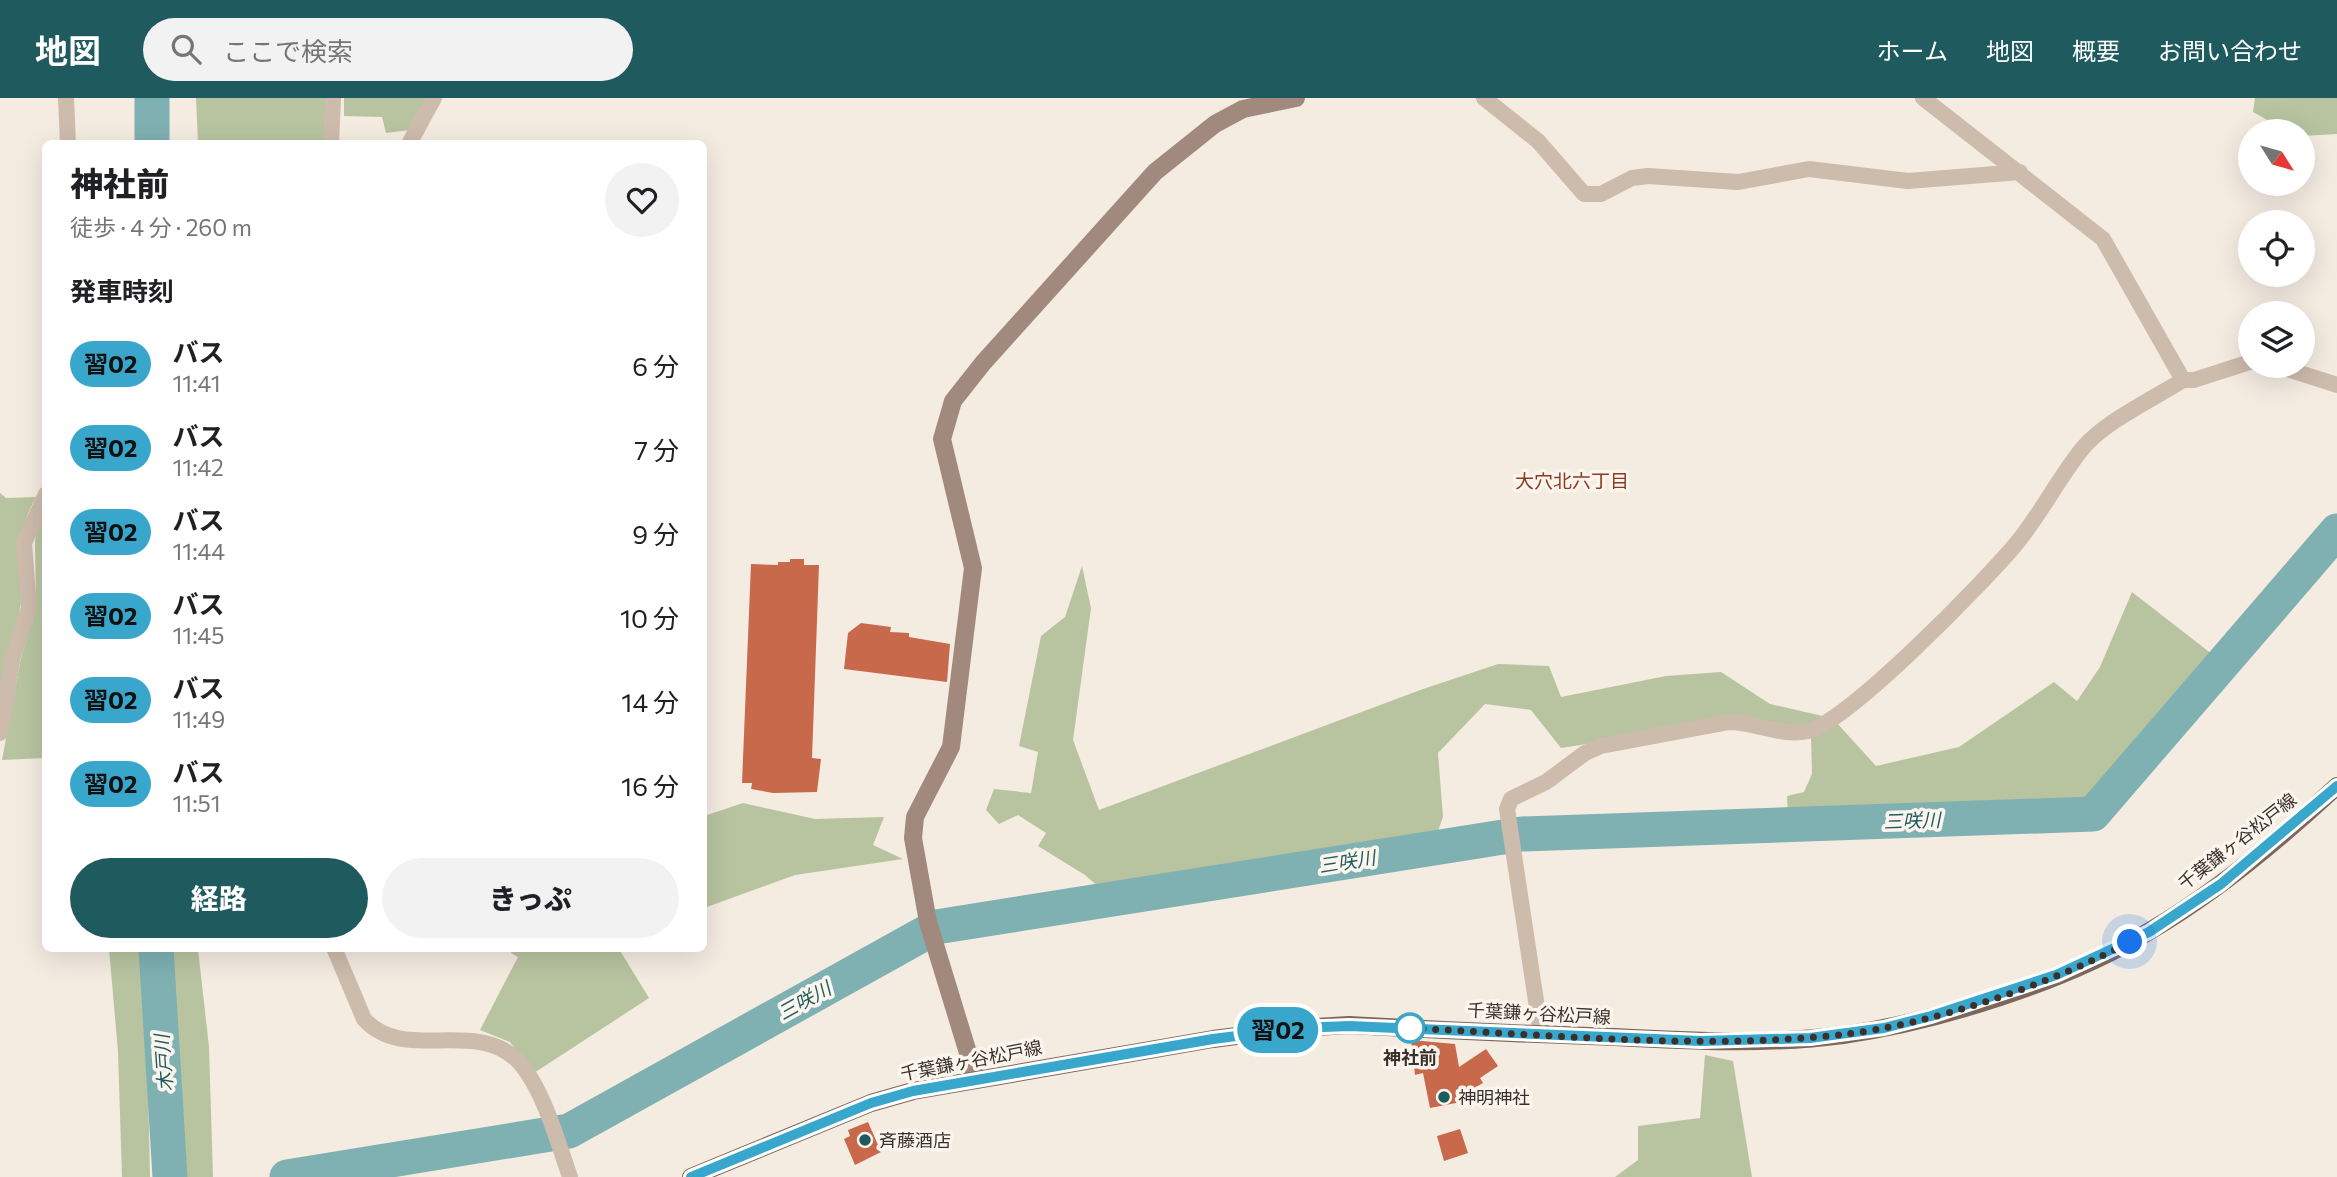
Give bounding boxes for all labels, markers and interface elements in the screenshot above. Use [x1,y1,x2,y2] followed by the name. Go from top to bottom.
[143,18,633,81] search box
[35,29,101,70] text: 地図
[167,30,205,68] icon: search
[223,35,353,66] text: ここで検索
[1877,36,1948,65] text: ホーム
[1986,36,2034,65] text: 地図
[2072,36,2120,65] text: 概要
[2158,36,2302,65] text: お問い合わせ
[2238,119,2315,196] north arrow
[2238,119,2315,378] map controls
[70,162,169,203] text: 神社前
[605,163,679,237] button: heart
[2238,210,2315,287] button: locate
[70,213,252,241] text: 徒歩 · 4 分 · 260 m
[70,275,174,306] text: 発車時刻
[2238,301,2315,378] button: layers
[172,336,224,367] text: バス
[84,349,137,378] text: 習02
[632,350,679,381] text: 6 分
[172,369,221,397] text: 11:41
[172,420,224,451] text: バス
[84,433,137,462] text: 習02
[634,434,679,465] text: 7 分
[172,453,224,481] text: 11:42
[1515,469,1629,492] district label: 大穴北六丁目
[172,504,224,535] text: バス
[84,517,137,546] text: 習02
[632,518,679,549] text: 9 分
[172,537,225,565] text: 11:44
[172,588,224,619] text: バス
[84,601,137,630] text: 習02
[620,602,679,633] text: 10 分
[172,621,225,649] text: 11:45
[172,672,224,703] text: バス
[84,685,137,714] text: 習02
[621,686,679,717] text: 14 分
[172,705,225,733] text: 11:49
[172,756,224,787] text: バス
[84,769,137,798] text: 習02
[621,770,679,801] text: 16 分
[2173,788,2301,894] street label: 千葉鎌ヶ谷松戸線
[172,789,221,817] text: 11:51
[1883,807,1943,832] water label: 三咲川
[1317,845,1379,877] water label: 三咲川
[70,858,368,938] button: 経路
[382,858,679,938] button: きっぷ
[2112,924,2147,959] your location
[773,975,836,1024] water label: 三咲川
[1467,998,1611,1028] street label: 千葉鎌ヶ谷松戸線
[1238,1007,1318,1053] line badge: 習02
[1395,1013,1425,1043] marker: 神社前
[1251,1015,1305,1044] text: 習02
[149,1032,176,1092] water label: 木戸川
[898,1035,1044,1085] street label: 千葉鎌ヶ谷松戸線
[1383,1046,1437,1068] place label: 神社前
[1458,1086,1530,1108] place label: 神明神社
[1436,1089,1452,1105] marker: 神明神社
[879,1129,951,1151] place label: 斉藤酒店
[857,1132,873,1148] marker: 斉藤酒店

